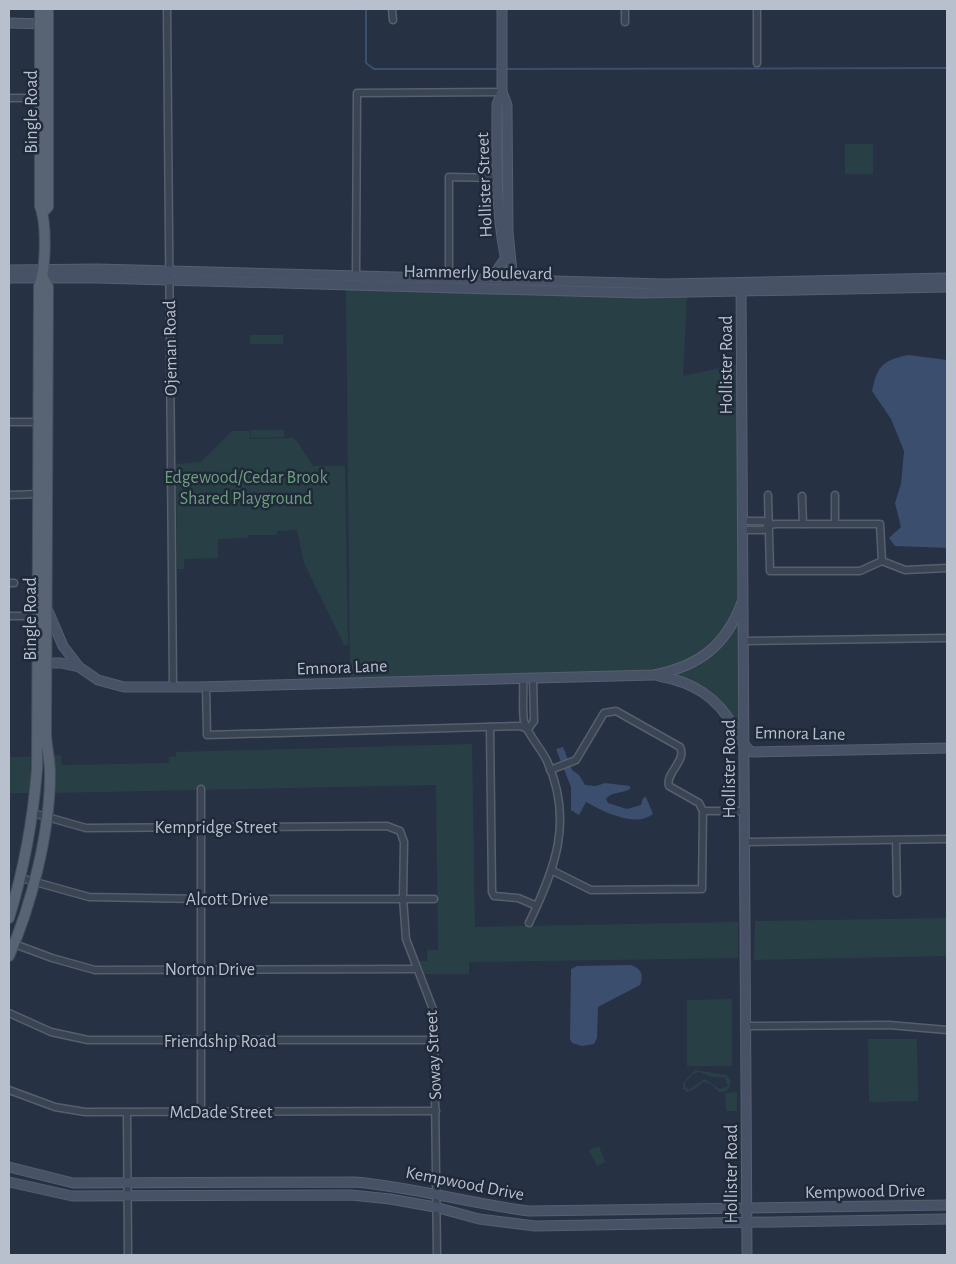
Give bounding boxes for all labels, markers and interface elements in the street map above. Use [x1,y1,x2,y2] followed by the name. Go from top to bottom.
[23,70,41,154] street label: Bingle Road
[474,132,496,238] street label: Hollister Street
[403,263,553,283] street label: Hammerly Boulevard
[161,300,181,396] street label: Ojeman Road
[718,315,736,415] street label: Hollister Road
[164,469,328,508] park label: Edgewood/Cedar Brook Shared Playground
[22,577,40,661] street label: Bingle Road
[296,657,388,679] street label: Emnora Lane
[721,719,739,819] street label: Hollister Road
[754,724,846,744] street label: Emnora Lane
[154,819,278,837] street label: Kempridge Street
[186,891,268,909] street label: Alcott Drive
[165,961,255,979] street label: Norton Drive
[423,1009,445,1100] street label: Soway Street
[164,1033,276,1051] street label: Friendship Road
[169,1104,273,1122] street label: McDade Street
[723,1124,741,1224] street label: Hollister Road
[404,1164,526,1204] street label: Kempwood Drive
[805,1182,925,1202] street label: Kempwood Drive

